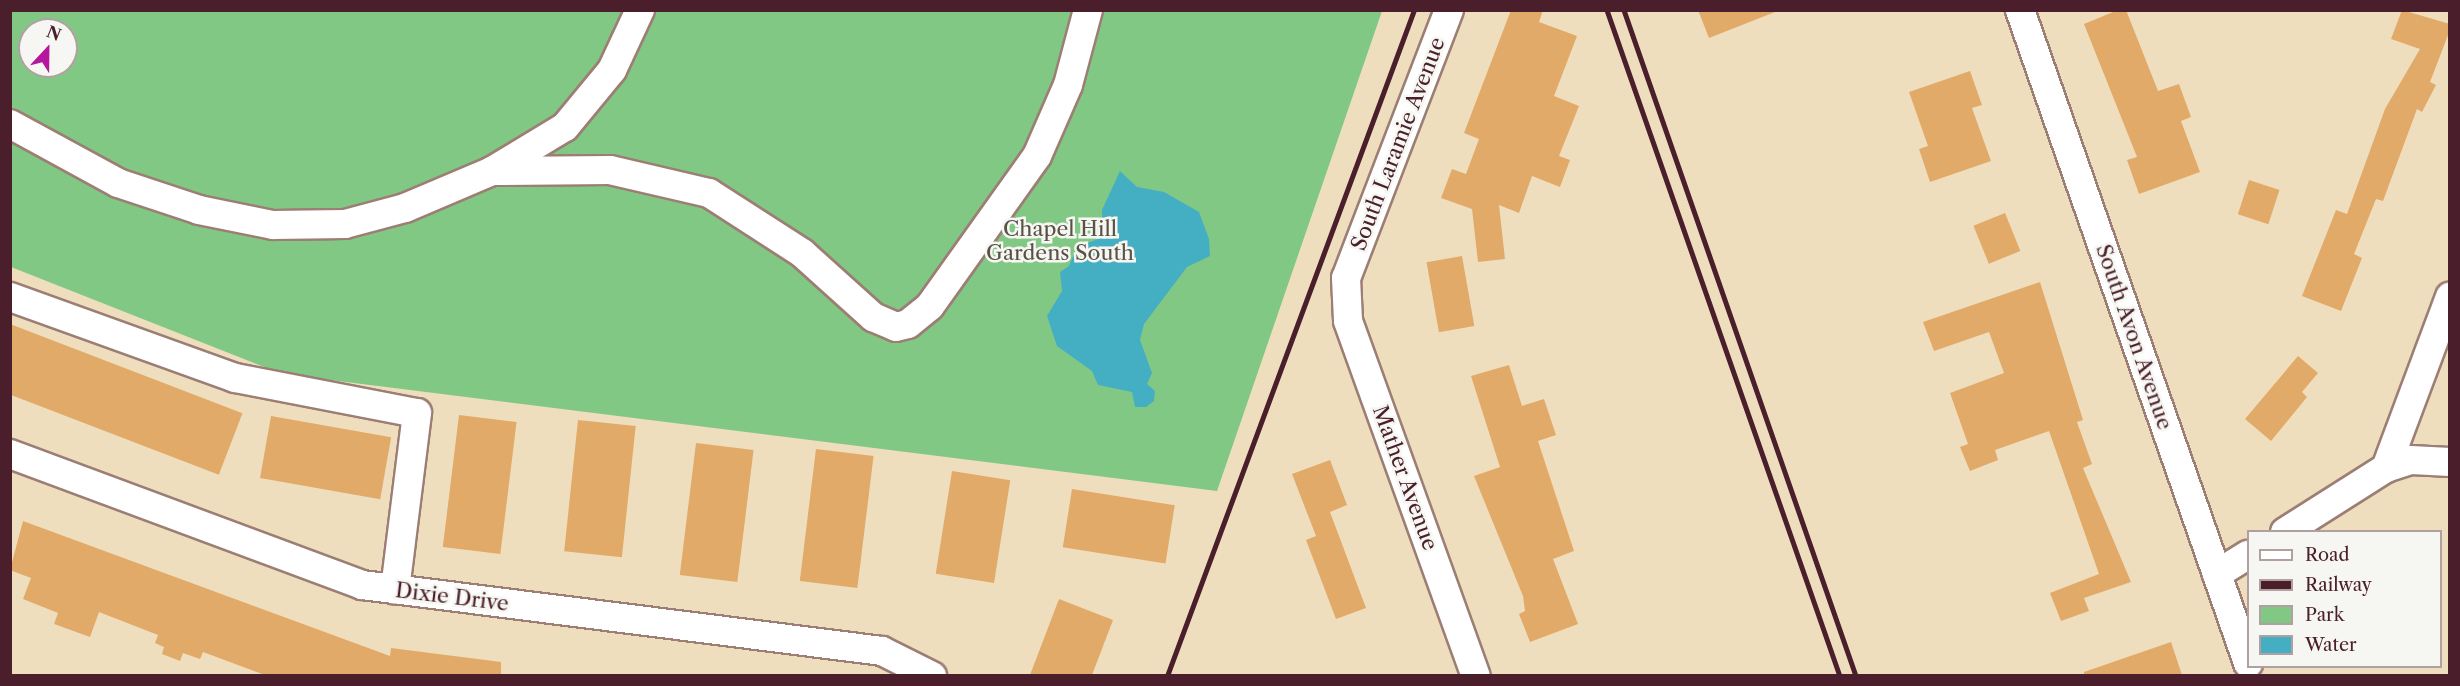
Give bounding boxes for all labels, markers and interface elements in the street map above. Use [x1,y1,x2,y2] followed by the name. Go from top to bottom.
[18,18,78,78] north arrow
[44,21,64,45] text: N
[1346,33,1450,255] street label: South Laramie Avenue
[986,216,1134,266] park label: Chapel Hill Gardens South
[2090,240,2178,434] street label: South Avon Avenue
[1367,402,1443,554] street label: Mather Avenue
[2247,530,2442,668] legend
[2305,544,2350,566] text: Road
[2305,574,2372,596] text: Railway
[394,578,510,616] street label: Dixie Drive
[2305,604,2344,626] text: Park
[2305,634,2357,656] text: Water

